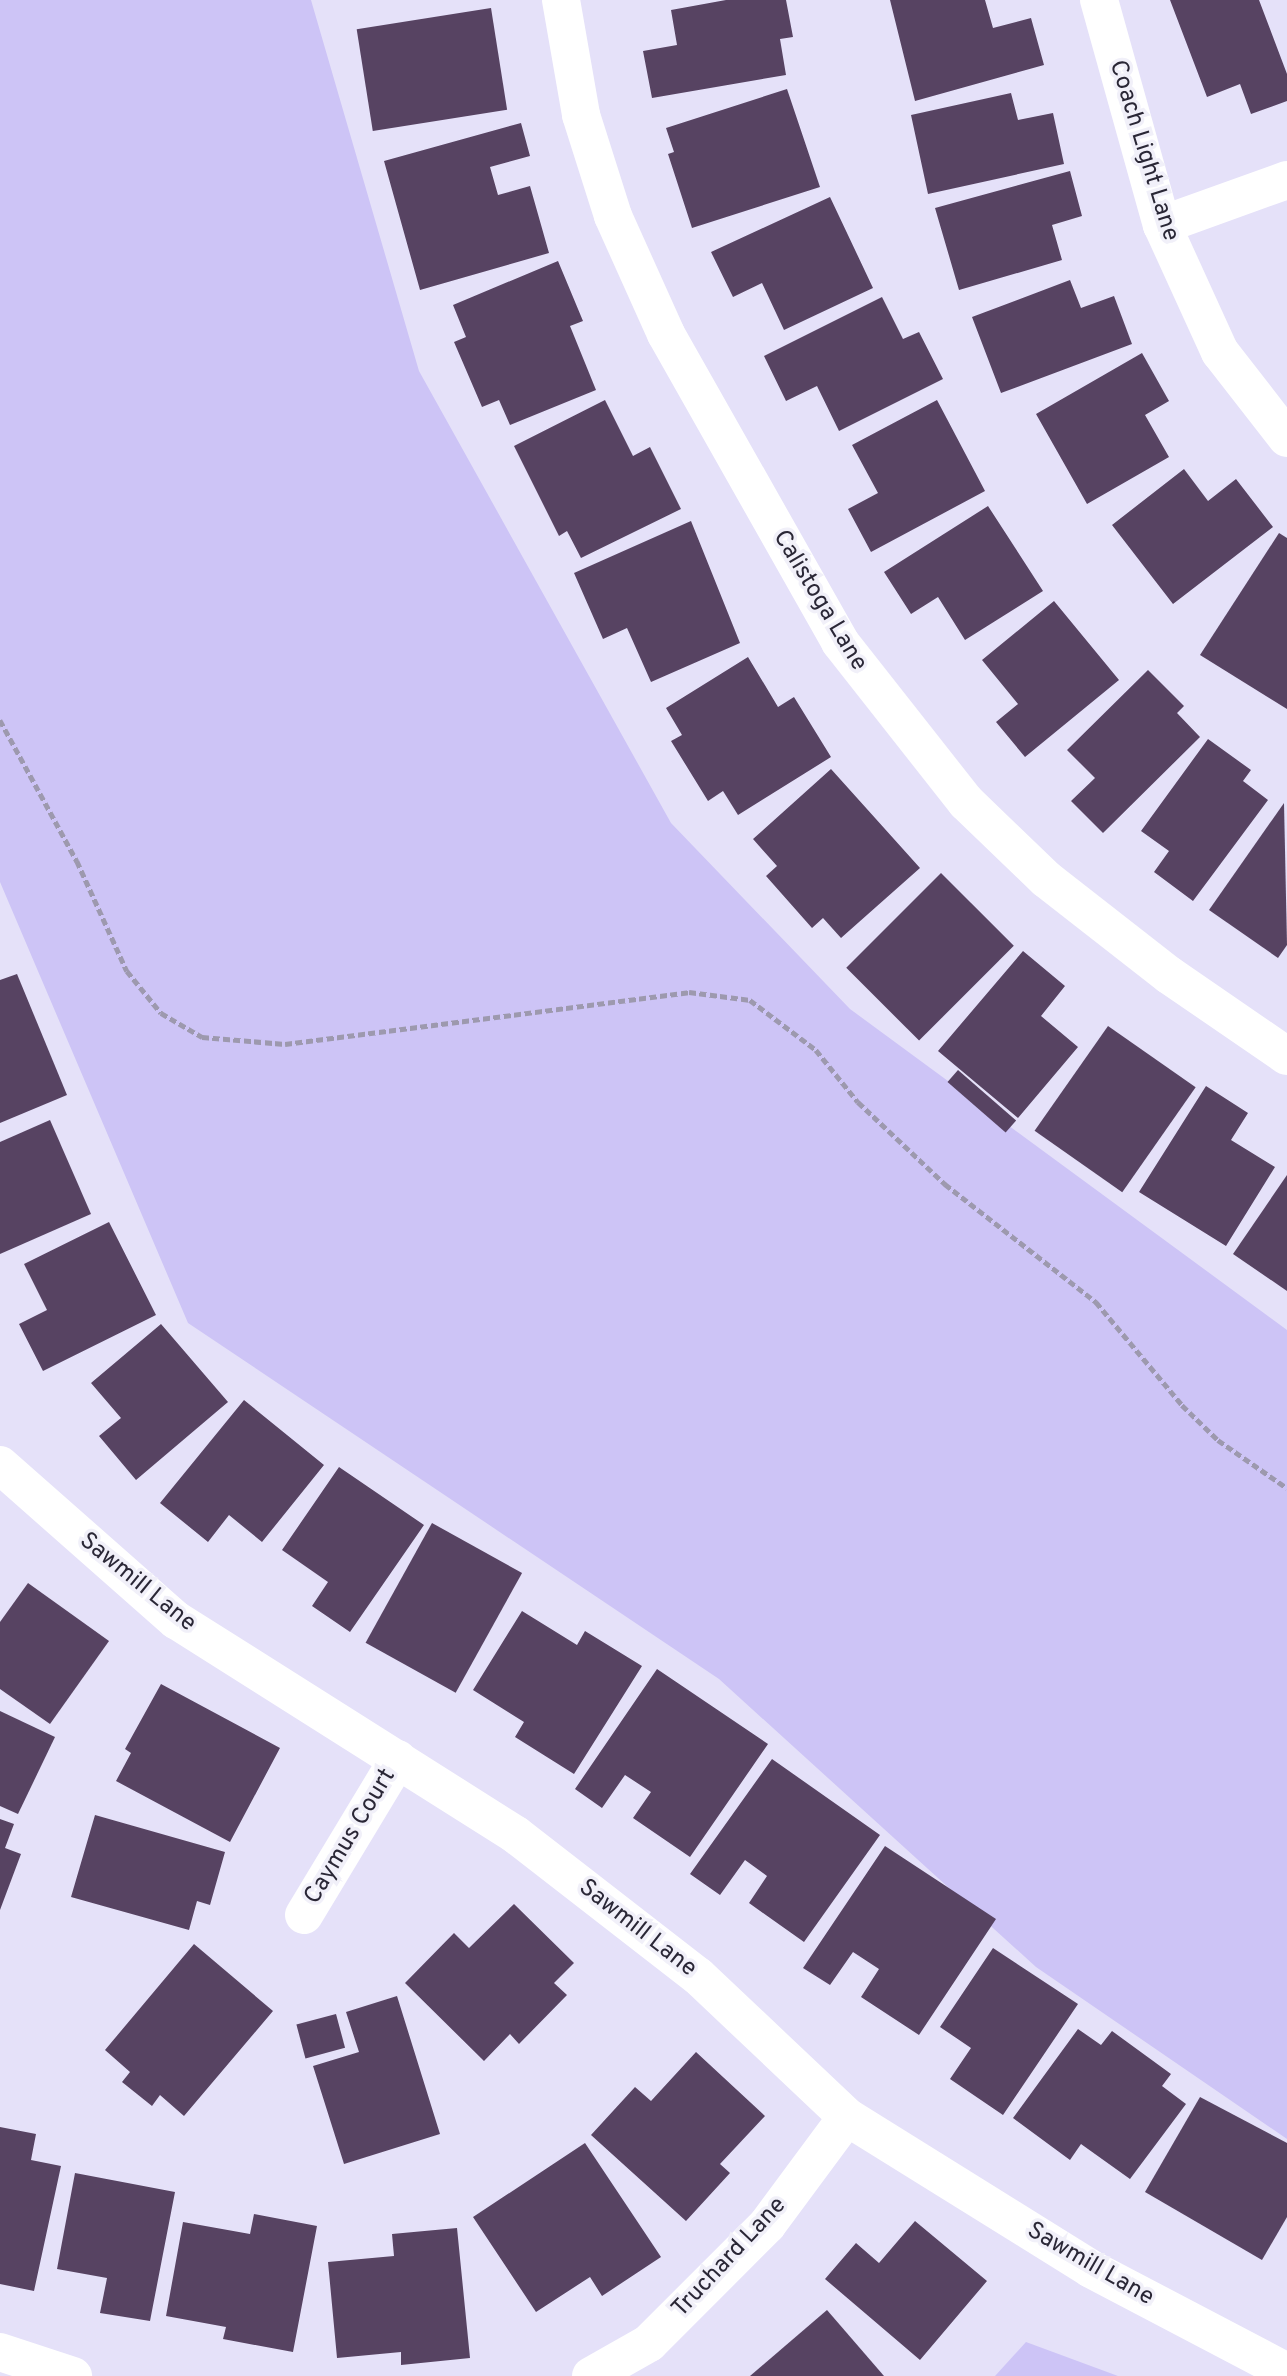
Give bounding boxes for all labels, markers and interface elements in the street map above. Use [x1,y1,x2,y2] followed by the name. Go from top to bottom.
[1102,57,1184,245] street label: Coach Light Lane
[766,525,872,677] street label: Calistoga Lane
[73,1527,201,1639] street label: Sawmill Lane
[299,1764,403,1910] street label: Caymus Court
[572,1874,702,1984] street label: Sawmill Lane
[667,2192,793,2324] street label: Truchard Lane
[1021,2217,1159,2313] street label: Sawmill Lane

